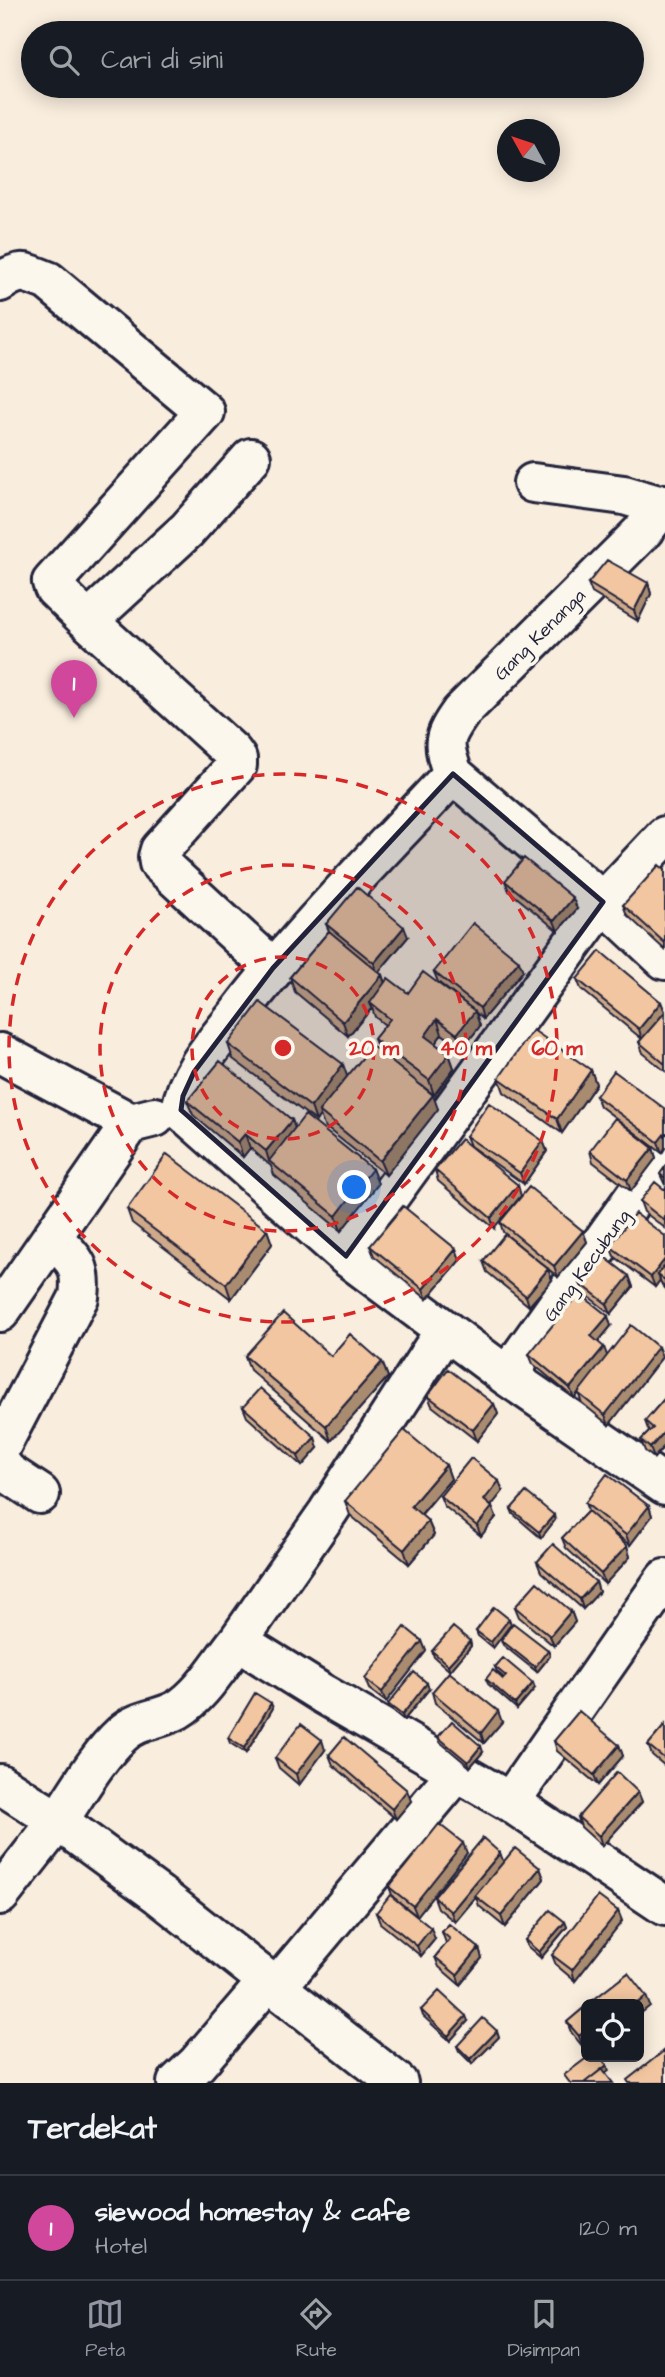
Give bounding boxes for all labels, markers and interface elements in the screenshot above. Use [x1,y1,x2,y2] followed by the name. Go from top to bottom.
[21,21,644,98] search box
[45,41,83,79] icon: search
[101,42,223,78] text: Cari di sini
[497,119,560,182] north arrow
[488,583,593,688] street label: Gang Kenanga
[51,660,97,718] pin: 1
[348,1034,400,1063] text: 20 m
[440,1034,493,1063] text: 40 m
[531,1034,583,1063] text: 60 m
[271,1036,295,1060] centre of rings
[337,1170,371,1204] your location
[537,1204,638,1328] street label: Gang Kecubung
[581,1999,644,2062] map controls
[581,1999,644,2062] button: locate
[28,2108,157,2150] text: Terdekat
[95,2194,410,2230] text: siewood homestay & cafe
[50,2212,52,2244] text: 1
[579,2212,637,2244] text: 120 m
[95,2230,147,2262] text: Hotel
[85,2295,125,2364] tab: Peta
[296,2295,337,2364] tab: Rute
[508,2295,580,2364] tab: Disimpan

